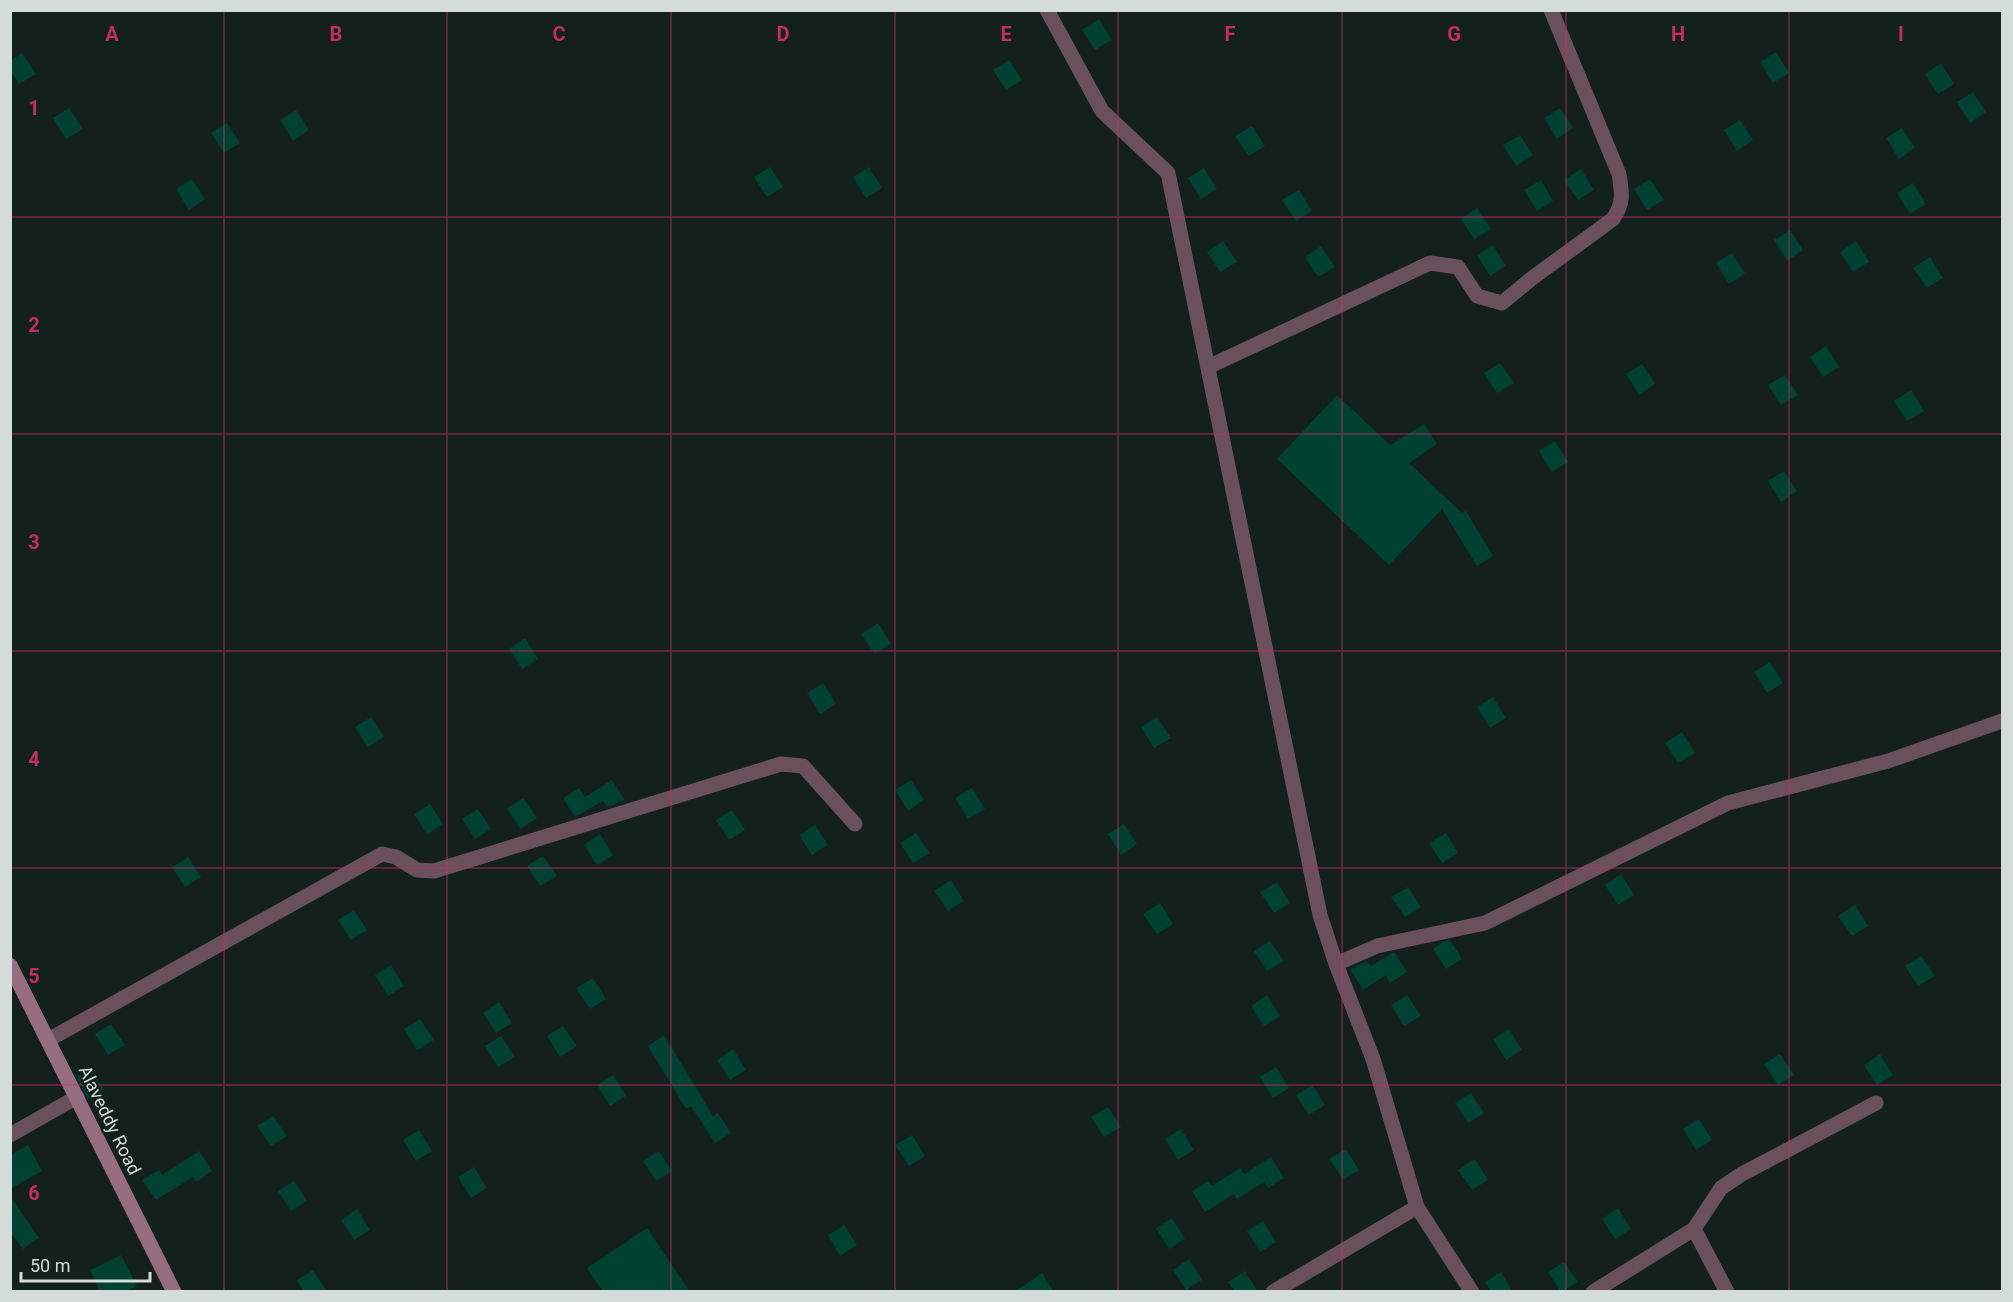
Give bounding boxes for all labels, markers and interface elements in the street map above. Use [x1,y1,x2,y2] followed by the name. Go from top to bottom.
[105,22,119,46] text: A
[330,22,342,46] text: B
[552,22,566,46] text: C
[777,22,790,46] text: D
[1000,22,1012,46] text: E
[1225,22,1236,46] text: F
[1447,22,1461,46] text: G
[1671,22,1685,46] text: H
[1898,22,1904,46] text: I
[28,96,40,120] text: 1
[28,313,40,337] text: 2
[28,530,40,554] text: 3
[28,747,40,771] text: 4
[28,964,40,988] text: 5
[75,1062,145,1178] street label: Alaveddy Road
[28,1181,40,1205] text: 6
[21,1245,150,1283] scale bar
[30,1255,70,1276] text: 50 m

